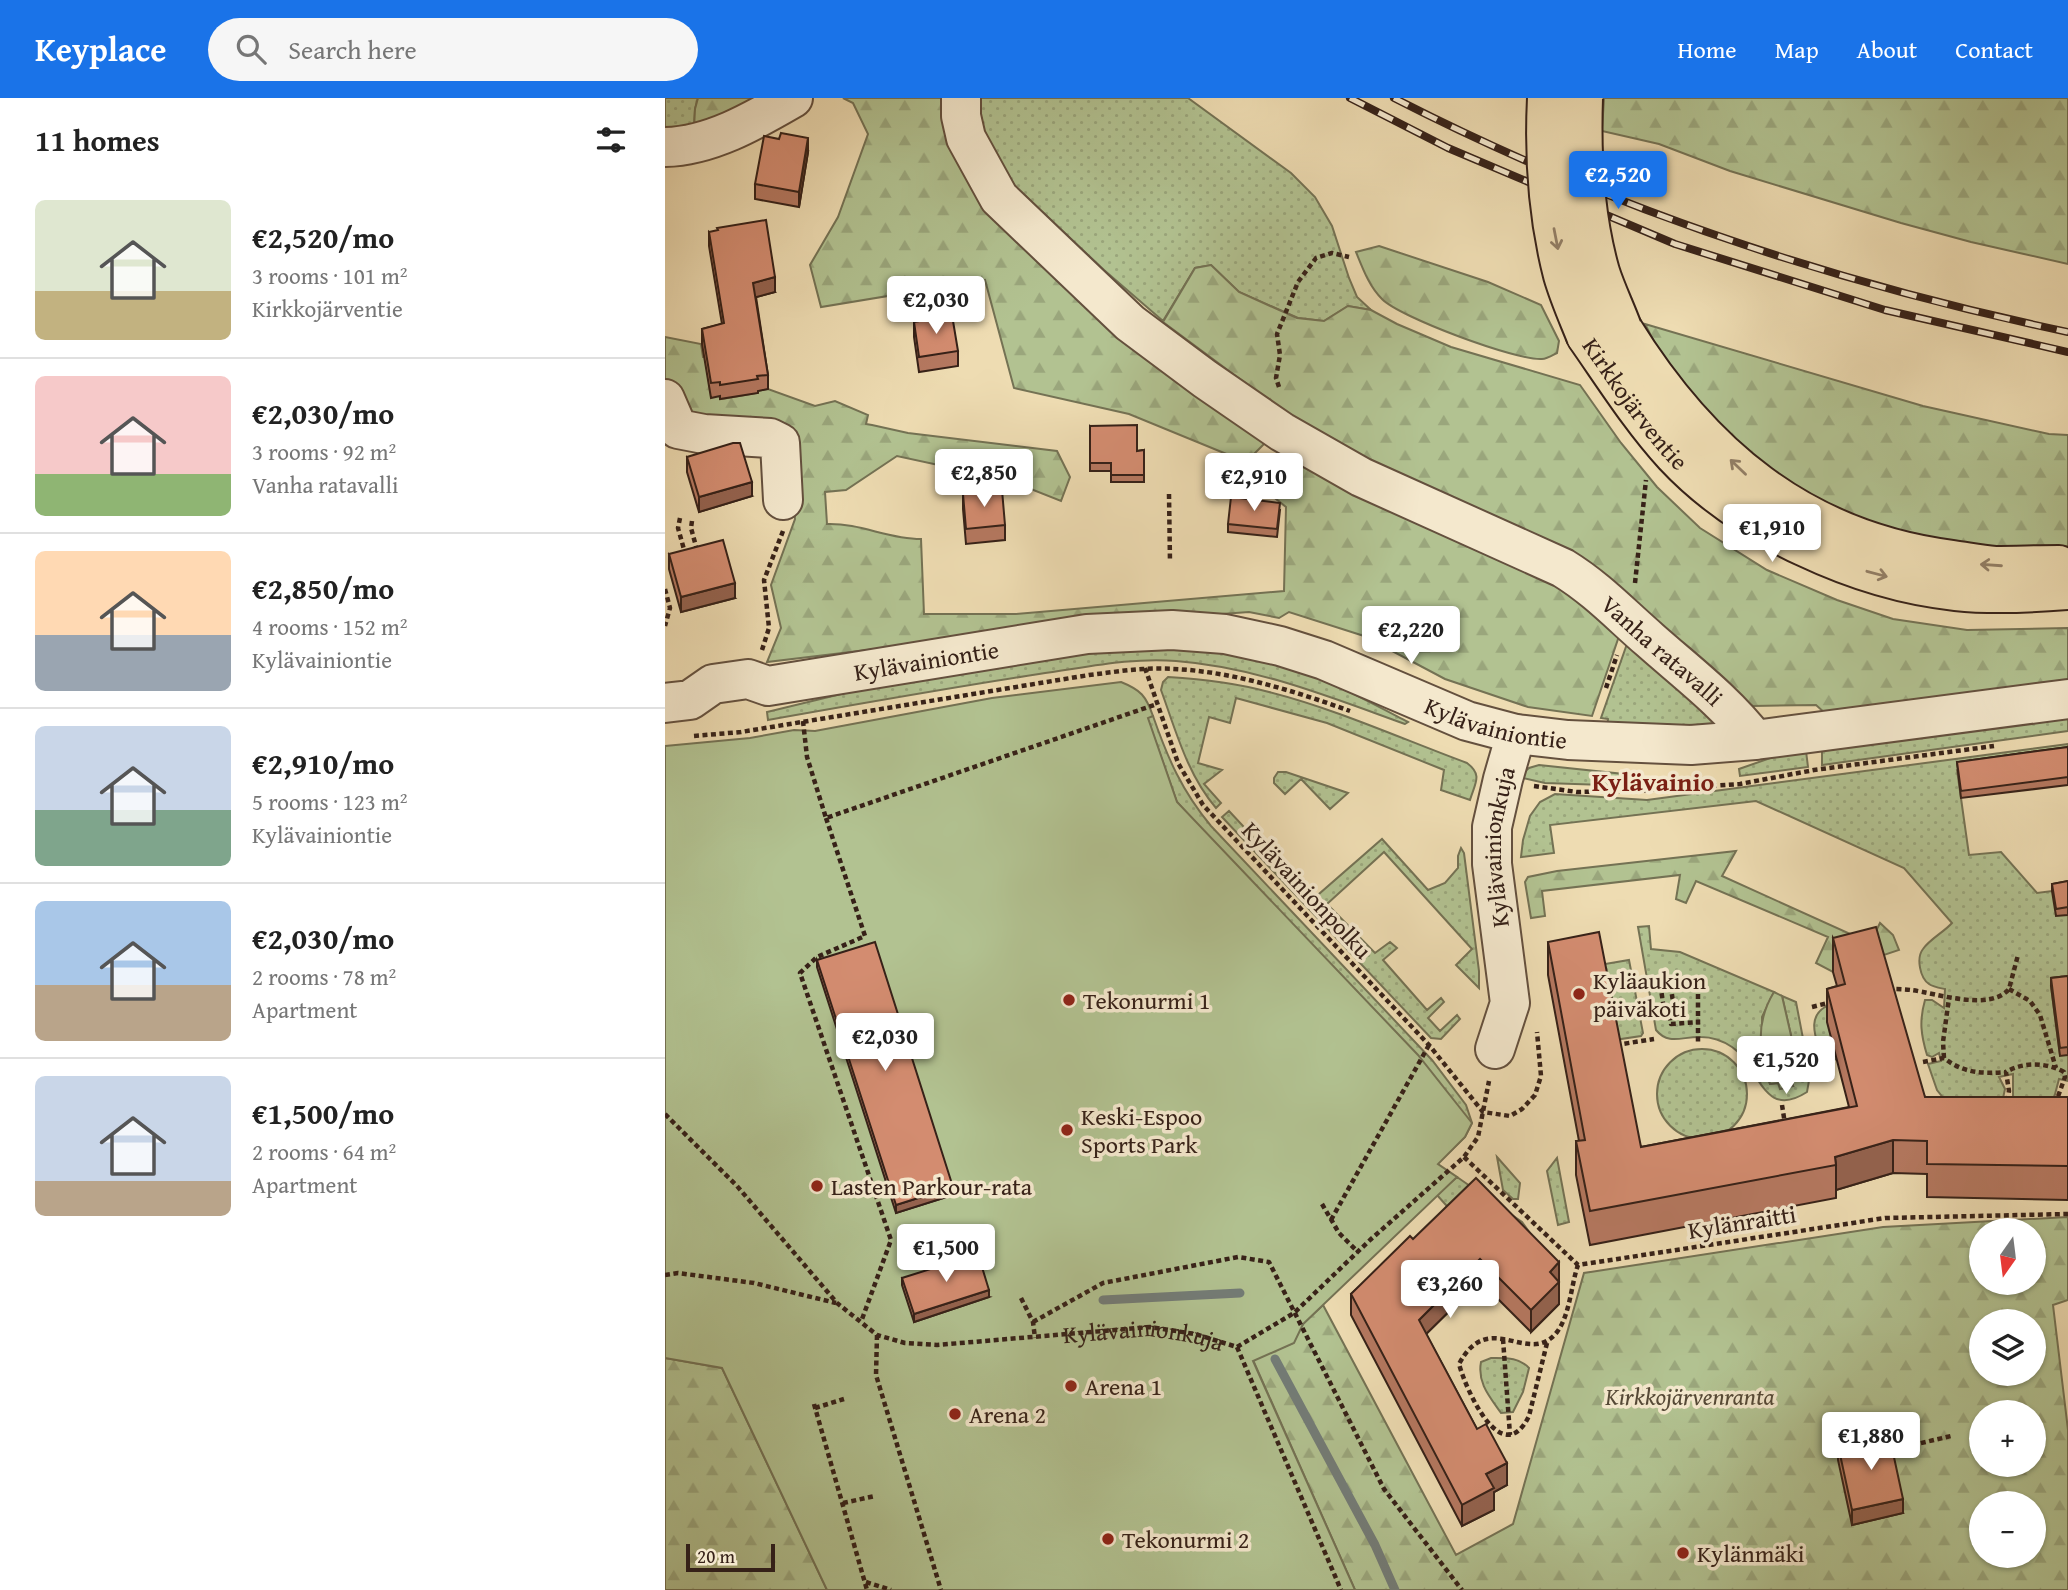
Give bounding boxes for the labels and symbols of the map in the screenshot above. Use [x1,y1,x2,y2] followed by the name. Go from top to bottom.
[1561,152,1675,211] pin: €2,520
[1549,227,1563,250] one-way arrow
[879,276,993,336] pin: €2,030
[1575,330,1697,478] street label: Kirkkojärventie
[927,450,1041,509] pin: €2,850
[1197,454,1311,513] pin: €2,910
[1730,459,1747,476] one-way arrow
[1715,504,1829,564] pin: €1,910
[1980,558,2003,571] one-way arrow
[1865,568,1888,581] one-way arrow
[1594,587,1732,714] street label: Vanha ratavalli
[1354,606,1468,666] pin: €2,220
[851,631,1001,689] street label: Kylävainiontie
[1419,688,1569,757] street label: Kylävainiontie
[1474,761,1523,930] street label: Kylävainionkuja
[1592,762,1714,801] district label: Kylävainio
[1234,813,1380,967] street label: Kylävainionpolku
[1593,963,1707,1026] place label: Kyläaukion päiväkoti
[1083,983,1210,1018] place label: Tekonurmi 1
[1571,986,1587,1002] marker: Kyläaukion päiväkoti
[1061,992,1077,1008] marker: Tekonurmi 1
[828,1014,942,1073] pin: €2,030
[1729,1037,1843,1096] pin: €1,520
[1081,1099,1202,1162] place label: Keski-Espoo Sports Park
[1059,1122,1075,1138] marker: Keski-Espoo Sports Park
[831,1169,1033,1204] place label: Lasten Parkour-rata
[809,1178,825,1194] marker: Lasten Parkour-rata
[1685,1196,1799,1248] street label: Kylänraitti
[1969,1218,2046,1295] north arrow
[889,1224,1003,1284] pin: €1,500
[1393,1260,1507,1320] pin: €3,260
[1062,1310,1229,1360] street label: Kylävainionkuja
[1085,1369,1162,1404] place label: Arena 1
[1063,1378,1079,1394] marker: Arena 1
[1604,1379,1775,1414] park label: Kirkkojärvenranta
[969,1397,1046,1432] place label: Arena 2
[947,1406,963,1422] marker: Arena 2
[1814,1412,1928,1472] pin: €1,880
[1122,1522,1249,1557] place label: Tekonurmi 2
[1100,1531,1116,1547] marker: Tekonurmi 2
[1697,1536,1805,1571] place label: Kylänmäki
[686,1541,775,1573] scale bar
[1675,1545,1691,1561] marker: Kylänmäki

